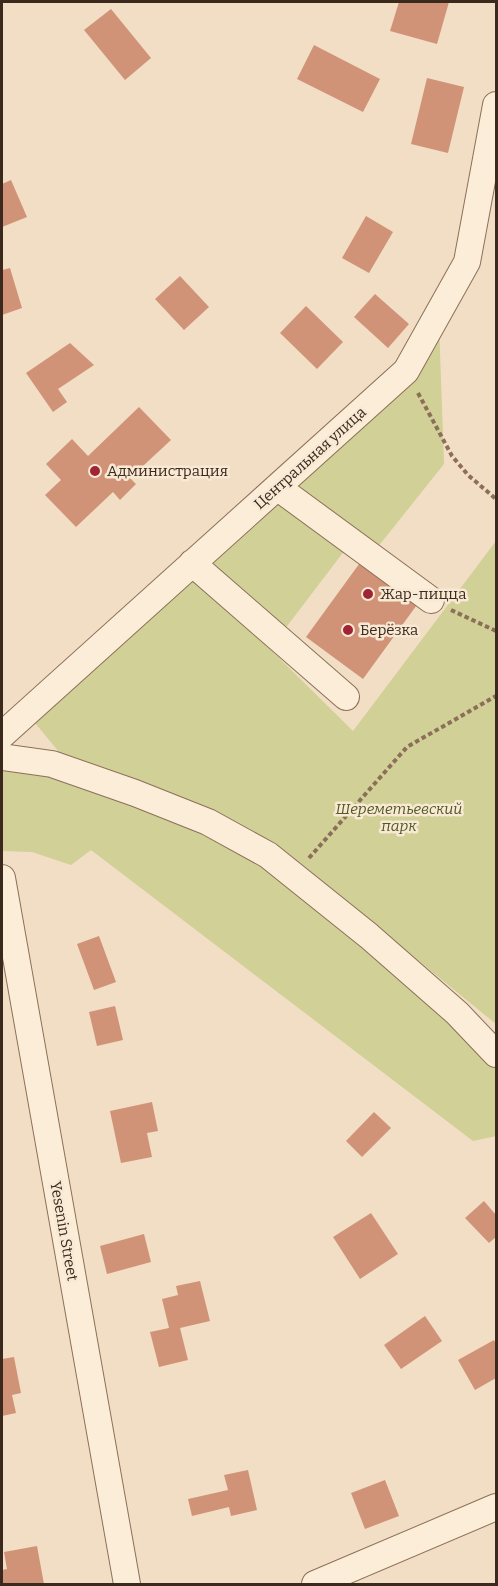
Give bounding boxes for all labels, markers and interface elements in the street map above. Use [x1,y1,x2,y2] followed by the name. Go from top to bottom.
[250,403,370,513] street label: Центральная улица
[107,462,228,480] place label: Администрация
[88,464,102,478] marker: Администрация
[380,585,466,603] place label: Жар-пицца
[361,587,375,601] marker: Жар-пицца
[360,621,418,639] place label: Берёзка
[341,623,355,637] marker: Берёзка
[336,800,462,835] park label: Шереметьевский парк
[46,1180,82,1283] street label: Yesenin Street

